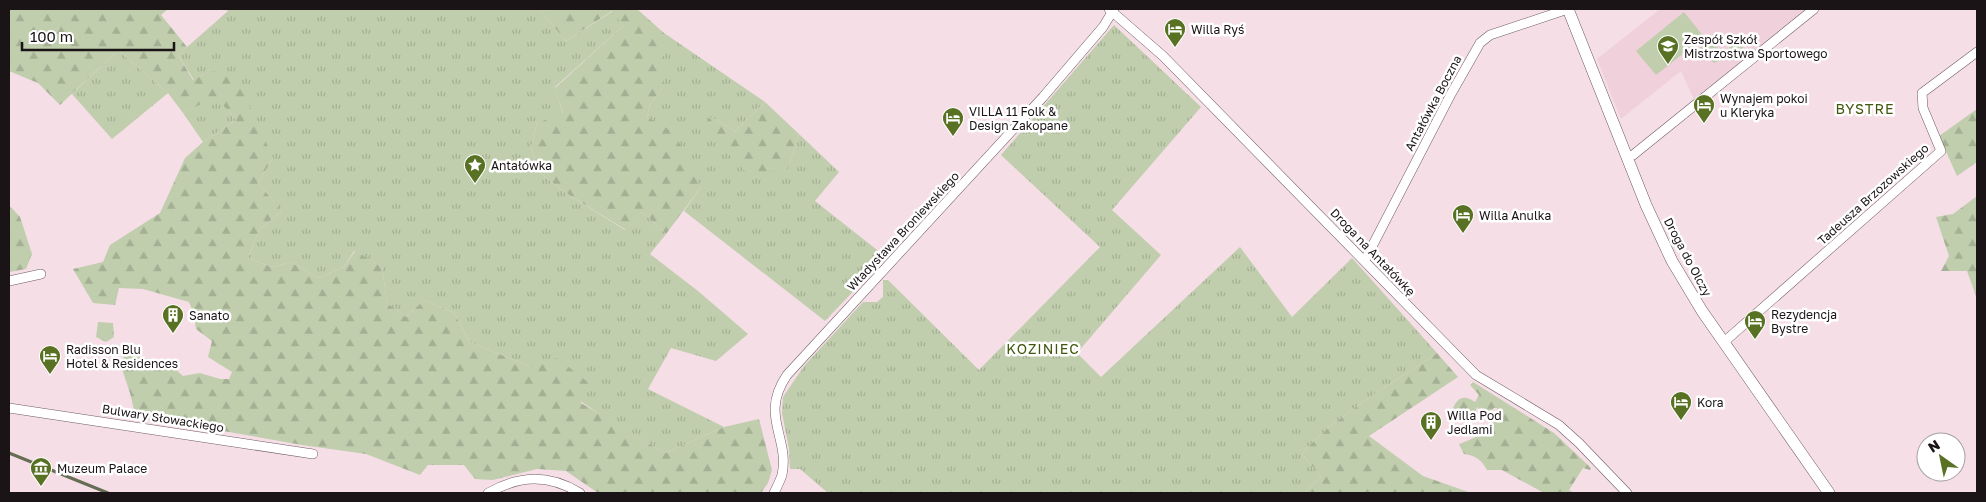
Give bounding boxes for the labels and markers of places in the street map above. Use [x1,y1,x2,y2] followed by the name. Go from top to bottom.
[1163,17,1187,48] hotel icon: Willa Ryś
[1191,22,1244,37] place label: Willa Ryś
[1684,32,1828,61] place label: Zespół Szkół Mistrzostwa Sportowego
[1656,34,1680,65] school or university icon: Zespół Szkół Mistrzostwa Sportowego
[1720,91,1808,120] place label: Wynajem pokoi u Kleryka
[1692,93,1716,124] hotel icon: Wynajem pokoi u Kleryka
[969,104,1068,133] place label: VILLA 11 Folk & Design Zakopane
[941,106,965,137] hotel icon: VILLA 11 Folk & Design Zakopane
[463,153,487,184] place icon: Antałówka
[491,158,552,173] place label: Antałówka
[1451,203,1475,234] hotel icon: Willa Anulka
[1479,208,1551,223] place label: Willa Anulka
[161,303,185,334] building icon: Sanato
[1771,307,1837,336] place label: Rezydencja Bystre
[189,308,230,323] place label: Sanato
[1743,309,1767,340] hotel icon: Rezydencja Bystre
[66,342,178,371] place label: Radisson Blu Hotel & Residences
[38,344,62,375] hotel icon: Radisson Blu Hotel & Residences
[1669,390,1693,421] hotel icon: Kora
[1697,395,1724,410] place label: Kora
[1447,408,1502,437] place label: Willa Pod Jedlami
[1419,410,1443,441] building icon: Willa Pod Jedlami
[29,456,53,487] museum icon: Muzeum Palace
[57,461,147,476] place label: Muzeum Palace

